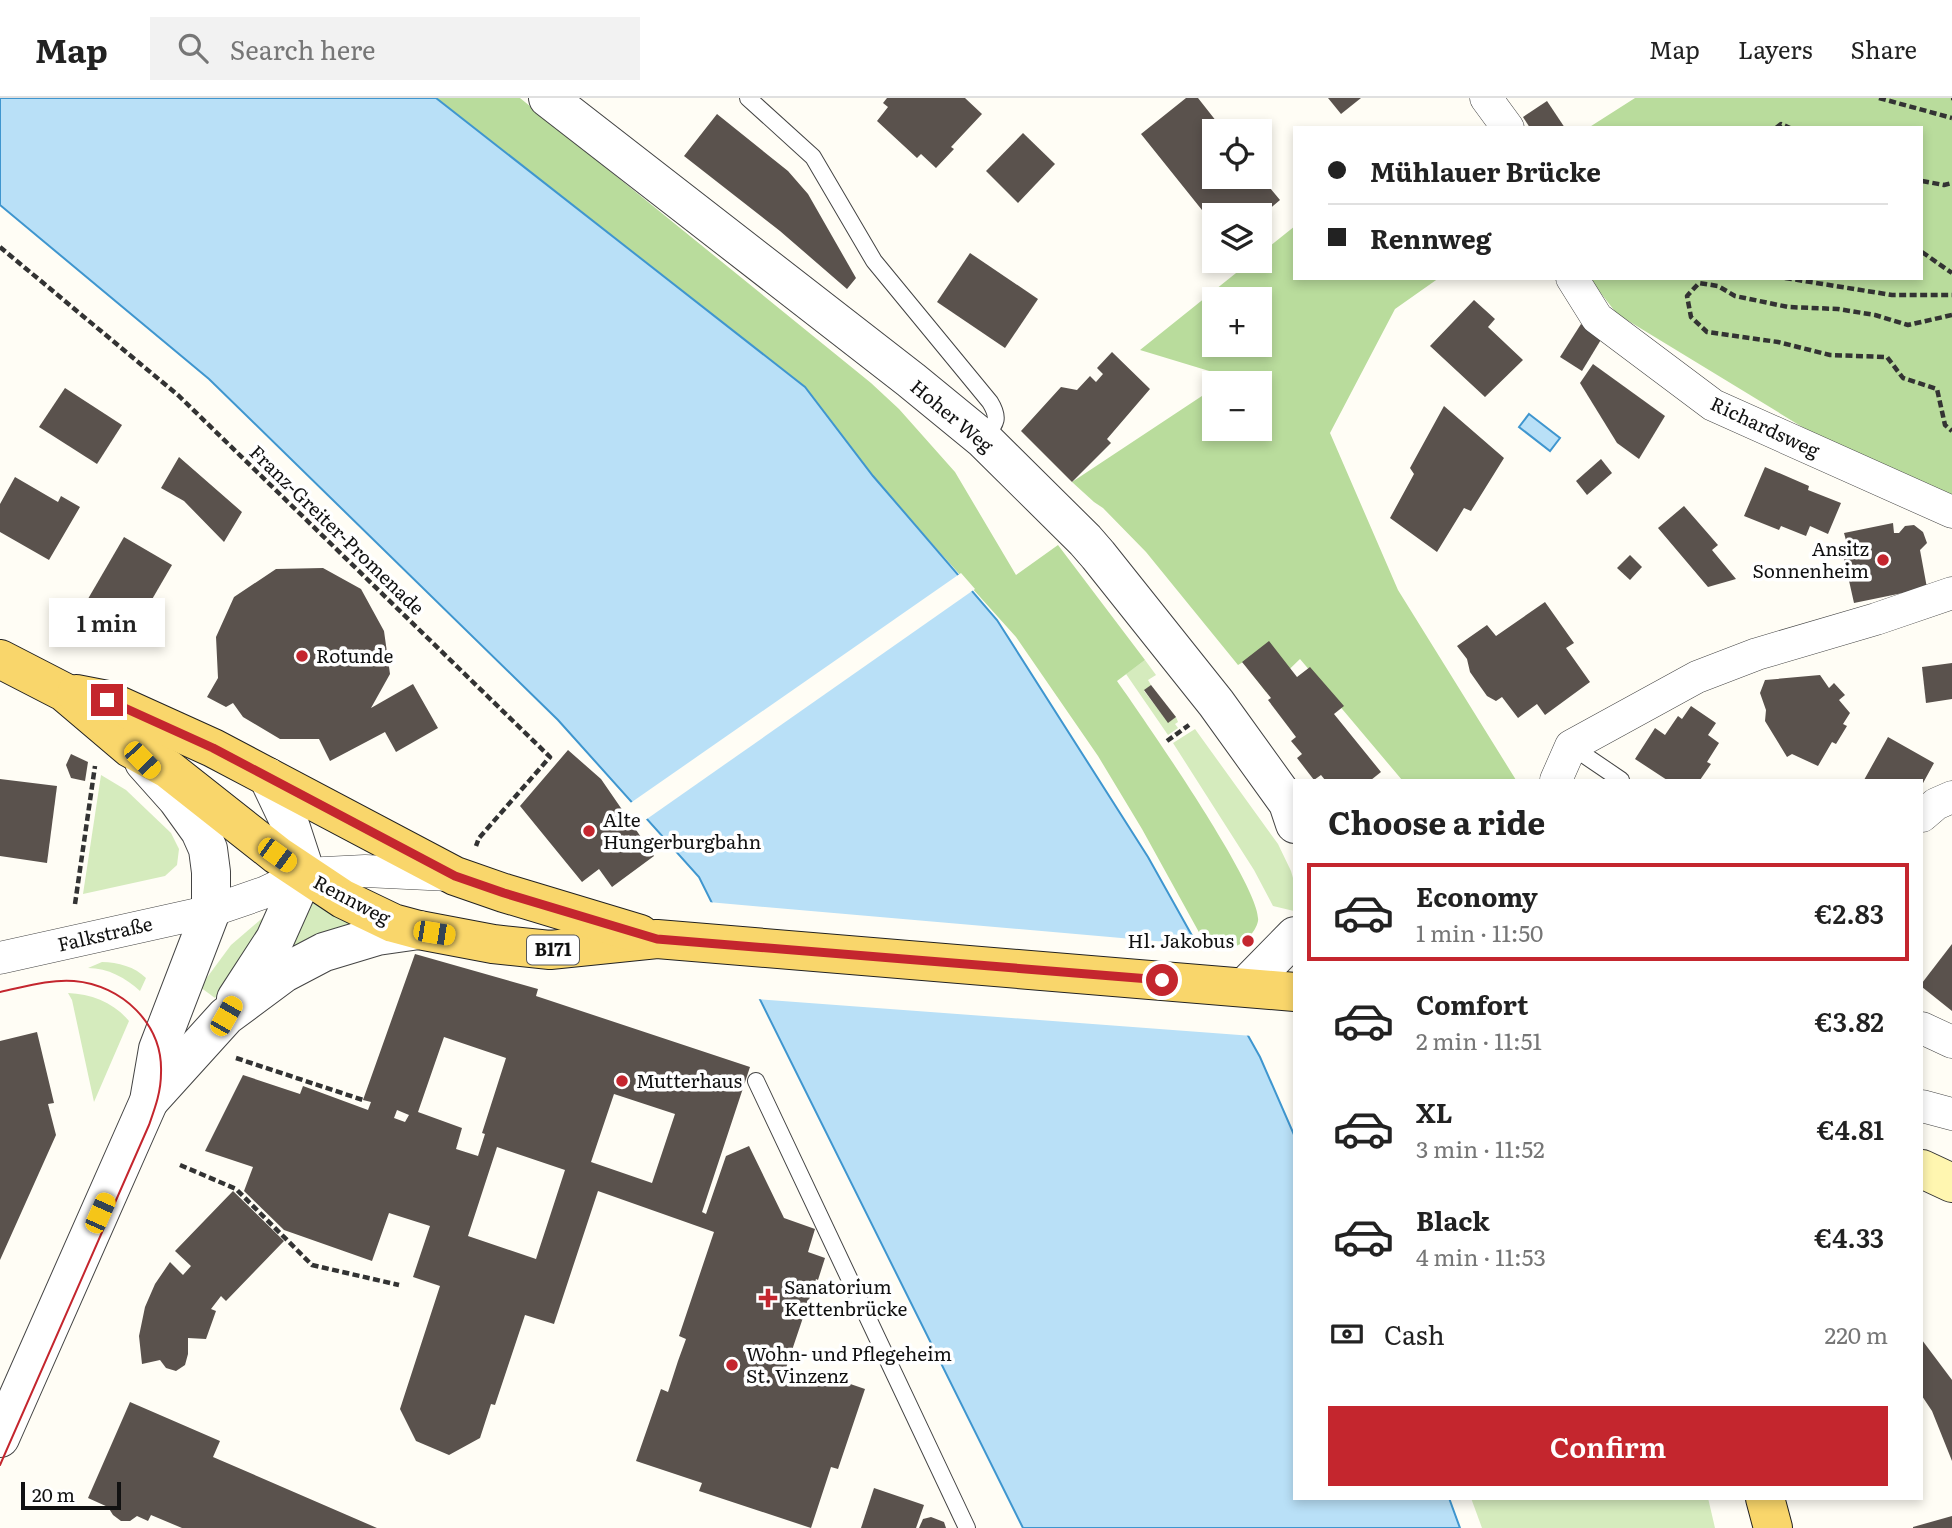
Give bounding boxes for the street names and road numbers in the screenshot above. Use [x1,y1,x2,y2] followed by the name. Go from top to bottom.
[905,372,1001,459] street label: Hoher Weg
[1706,389,1825,464] street label: Richardsweg
[244,438,432,621] street label: Franz-Greiter-Promenade
[309,867,396,931] street label: Rennweg
[54,908,155,958] street label: Falkstraße
[527,936,579,964] road number: B171

